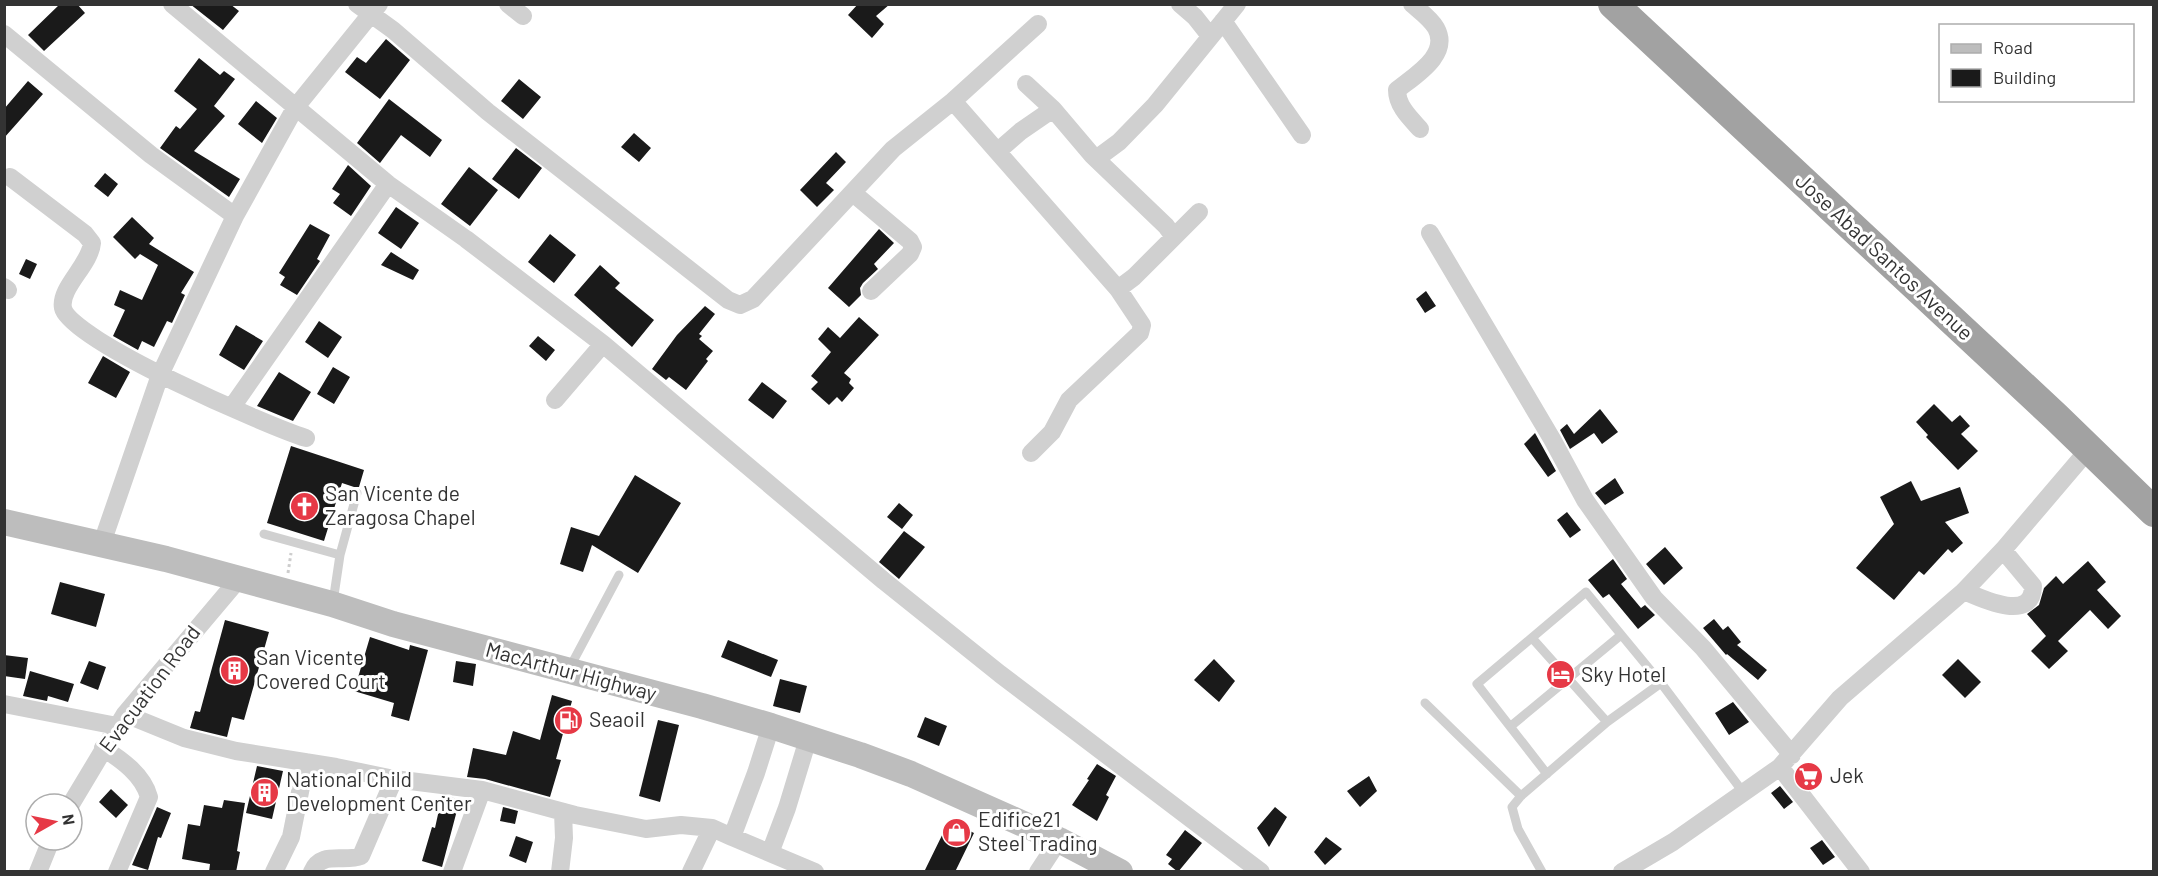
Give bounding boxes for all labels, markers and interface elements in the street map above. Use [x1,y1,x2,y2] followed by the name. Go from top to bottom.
[1939,24,2134,102] legend
[1993,36,2033,58] text: Road
[1993,66,2056,88] text: Building
[1791,167,1979,345] street label: Jose Abad Santos Avenue
[325,480,476,529] place label: San Vicente de Zaragosa Chapel
[288,490,320,522] church icon: San Vicente de Zaragosa Chapel
[93,620,205,756] street label: Evacuation Road
[483,636,660,705] street label: MacArthur Highway
[256,644,386,693] place label: San Vicente Covered Court
[219,654,251,686] building icon: San Vicente Covered Court
[1544,659,1576,691] hotel icon: Sky Hotel
[1581,661,1666,686] place label: Sky Hotel
[552,704,584,736] fuel station icon: Seaoil
[589,706,645,731] place label: Seaoil
[1793,760,1825,792] supermarket icon: Jek
[1830,762,1864,787] place label: Jek
[286,766,472,815] place label: National Child Development Center
[249,776,281,808] building icon: National Child Development Center
[24,792,84,852] north arrow
[978,806,1098,855] place label: Edifice21 Steel Trading
[59,813,80,826] text: N
[941,816,973,848] shop icon: Edifice21 Steel Trading

